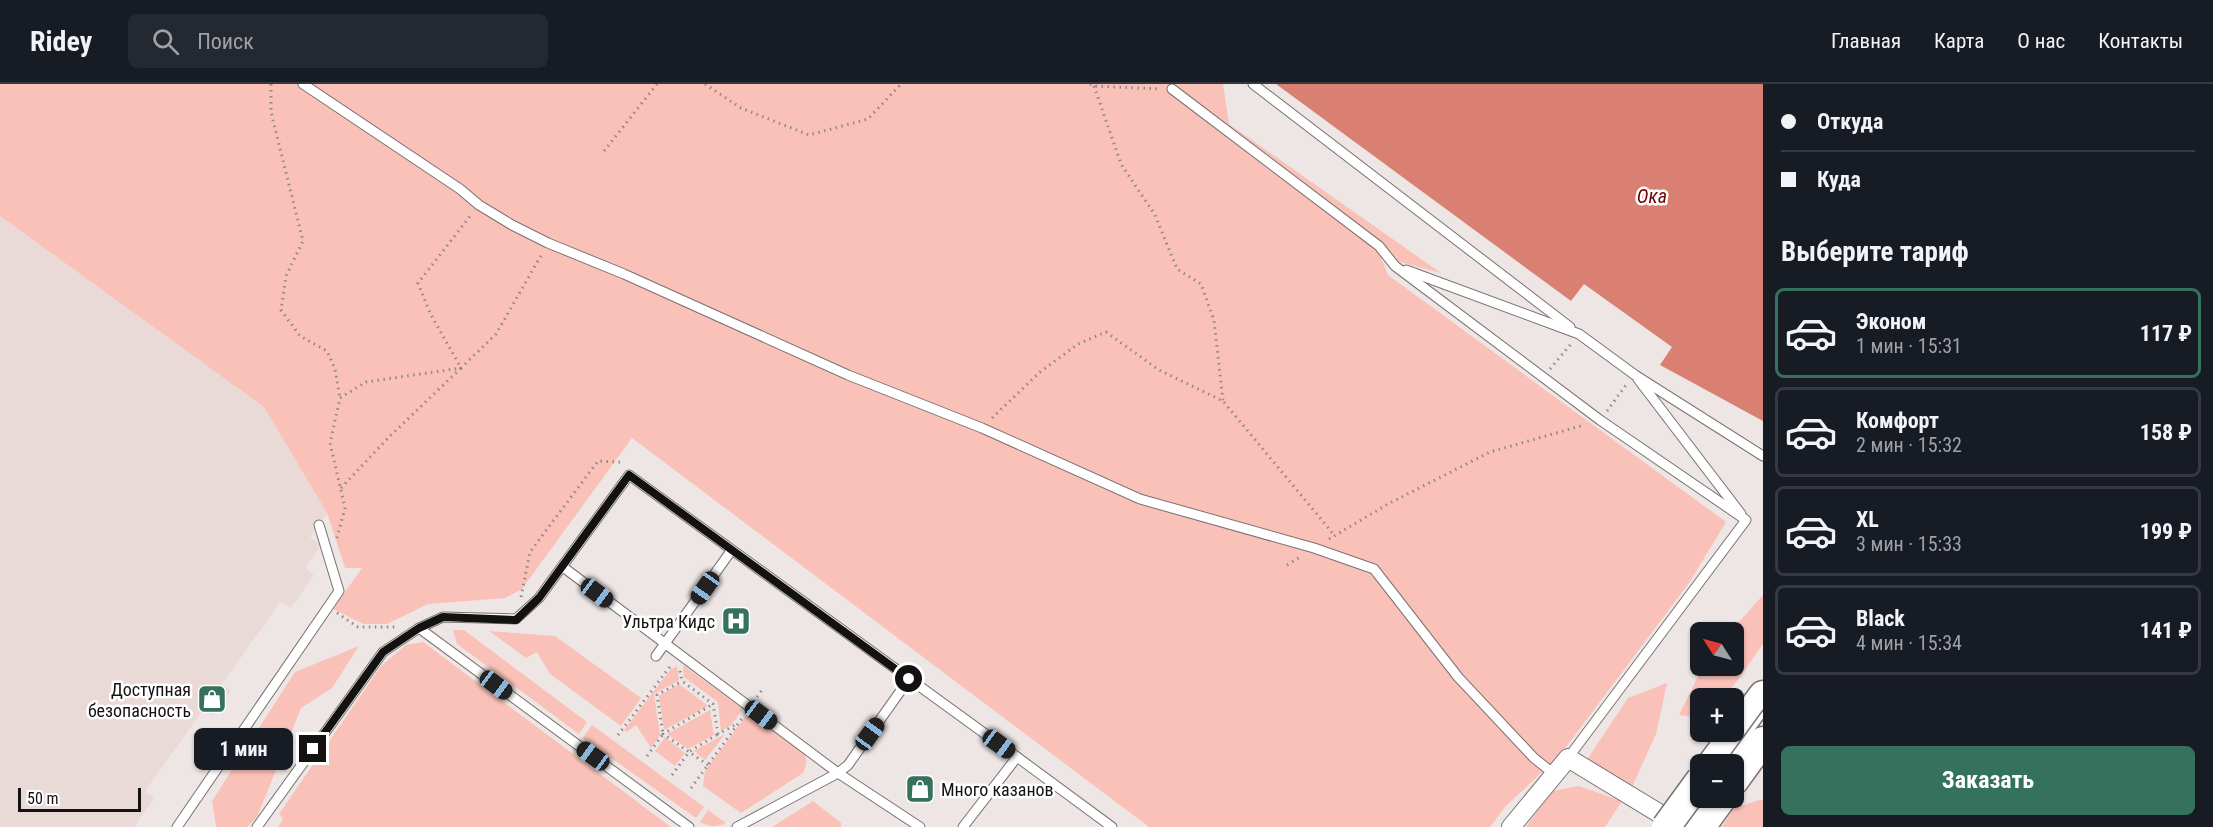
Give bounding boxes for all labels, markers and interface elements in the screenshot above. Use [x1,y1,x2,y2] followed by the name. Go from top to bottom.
[128,14,548,68] search box
[30,25,92,58] text: Ridey
[149,25,182,58] icon: search
[197,29,254,54] text: Поиск
[1831,29,1901,53] text: Главная
[1934,29,1984,53] text: Карта
[2017,29,2065,53] text: О нас
[2098,29,2183,53] text: Контакты
[1817,109,1883,134] text: Откуда
[1817,167,1861,192] text: Куда
[1637,184,1667,208] water label: Ока
[1781,236,1969,268] text: Выберите тариф
[1784,306,1838,360] icon: car
[1856,309,1926,334] text: Эконом
[2140,321,2192,346] text: 117 ₽
[1856,334,1962,358] text: 1 мин · 15:31
[1784,405,1838,459] icon: car
[1856,408,1939,433] text: Комфорт
[2140,420,2192,445] text: 158 ₽
[1856,433,1962,457] text: 2 мин · 15:32
[1784,504,1838,558] icon: car
[1856,507,1879,532] text: XL
[2140,519,2192,544] text: 199 ₽
[1856,532,1962,556] text: 3 мин · 15:33
[687,568,723,608] car
[577,575,617,611] car
[1784,603,1838,657] icon: car
[720,605,752,637] hospital icon: Ультра Кидс
[1856,606,1905,631] text: Black
[622,611,715,632] place label: Ультра Кидс
[2140,618,2192,643] text: 141 ₽
[1690,622,1744,676] north arrow
[1690,622,1744,808] map controls
[1856,631,1962,655] text: 4 мин · 15:34
[895,665,922,692] route start
[476,667,516,703] car
[88,679,191,721] place label: Доступная безопасность
[196,683,228,715] shop icon: Доступная безопасность
[1690,688,1744,742] button: +
[741,697,781,733] car
[852,714,888,754] car
[979,726,1019,762] car
[193,728,292,770] callout: 1 мин
[299,735,326,762] route end
[220,737,267,761] text: 1 мин
[573,738,613,774] car
[1781,746,2195,815] button: Заказать
[1690,754,1744,808] button: −
[904,773,936,805] shop icon: Много казанов
[941,779,1054,800] place label: Много казанов
[18,785,141,812] scale bar
[27,789,59,808] text: 50 m

